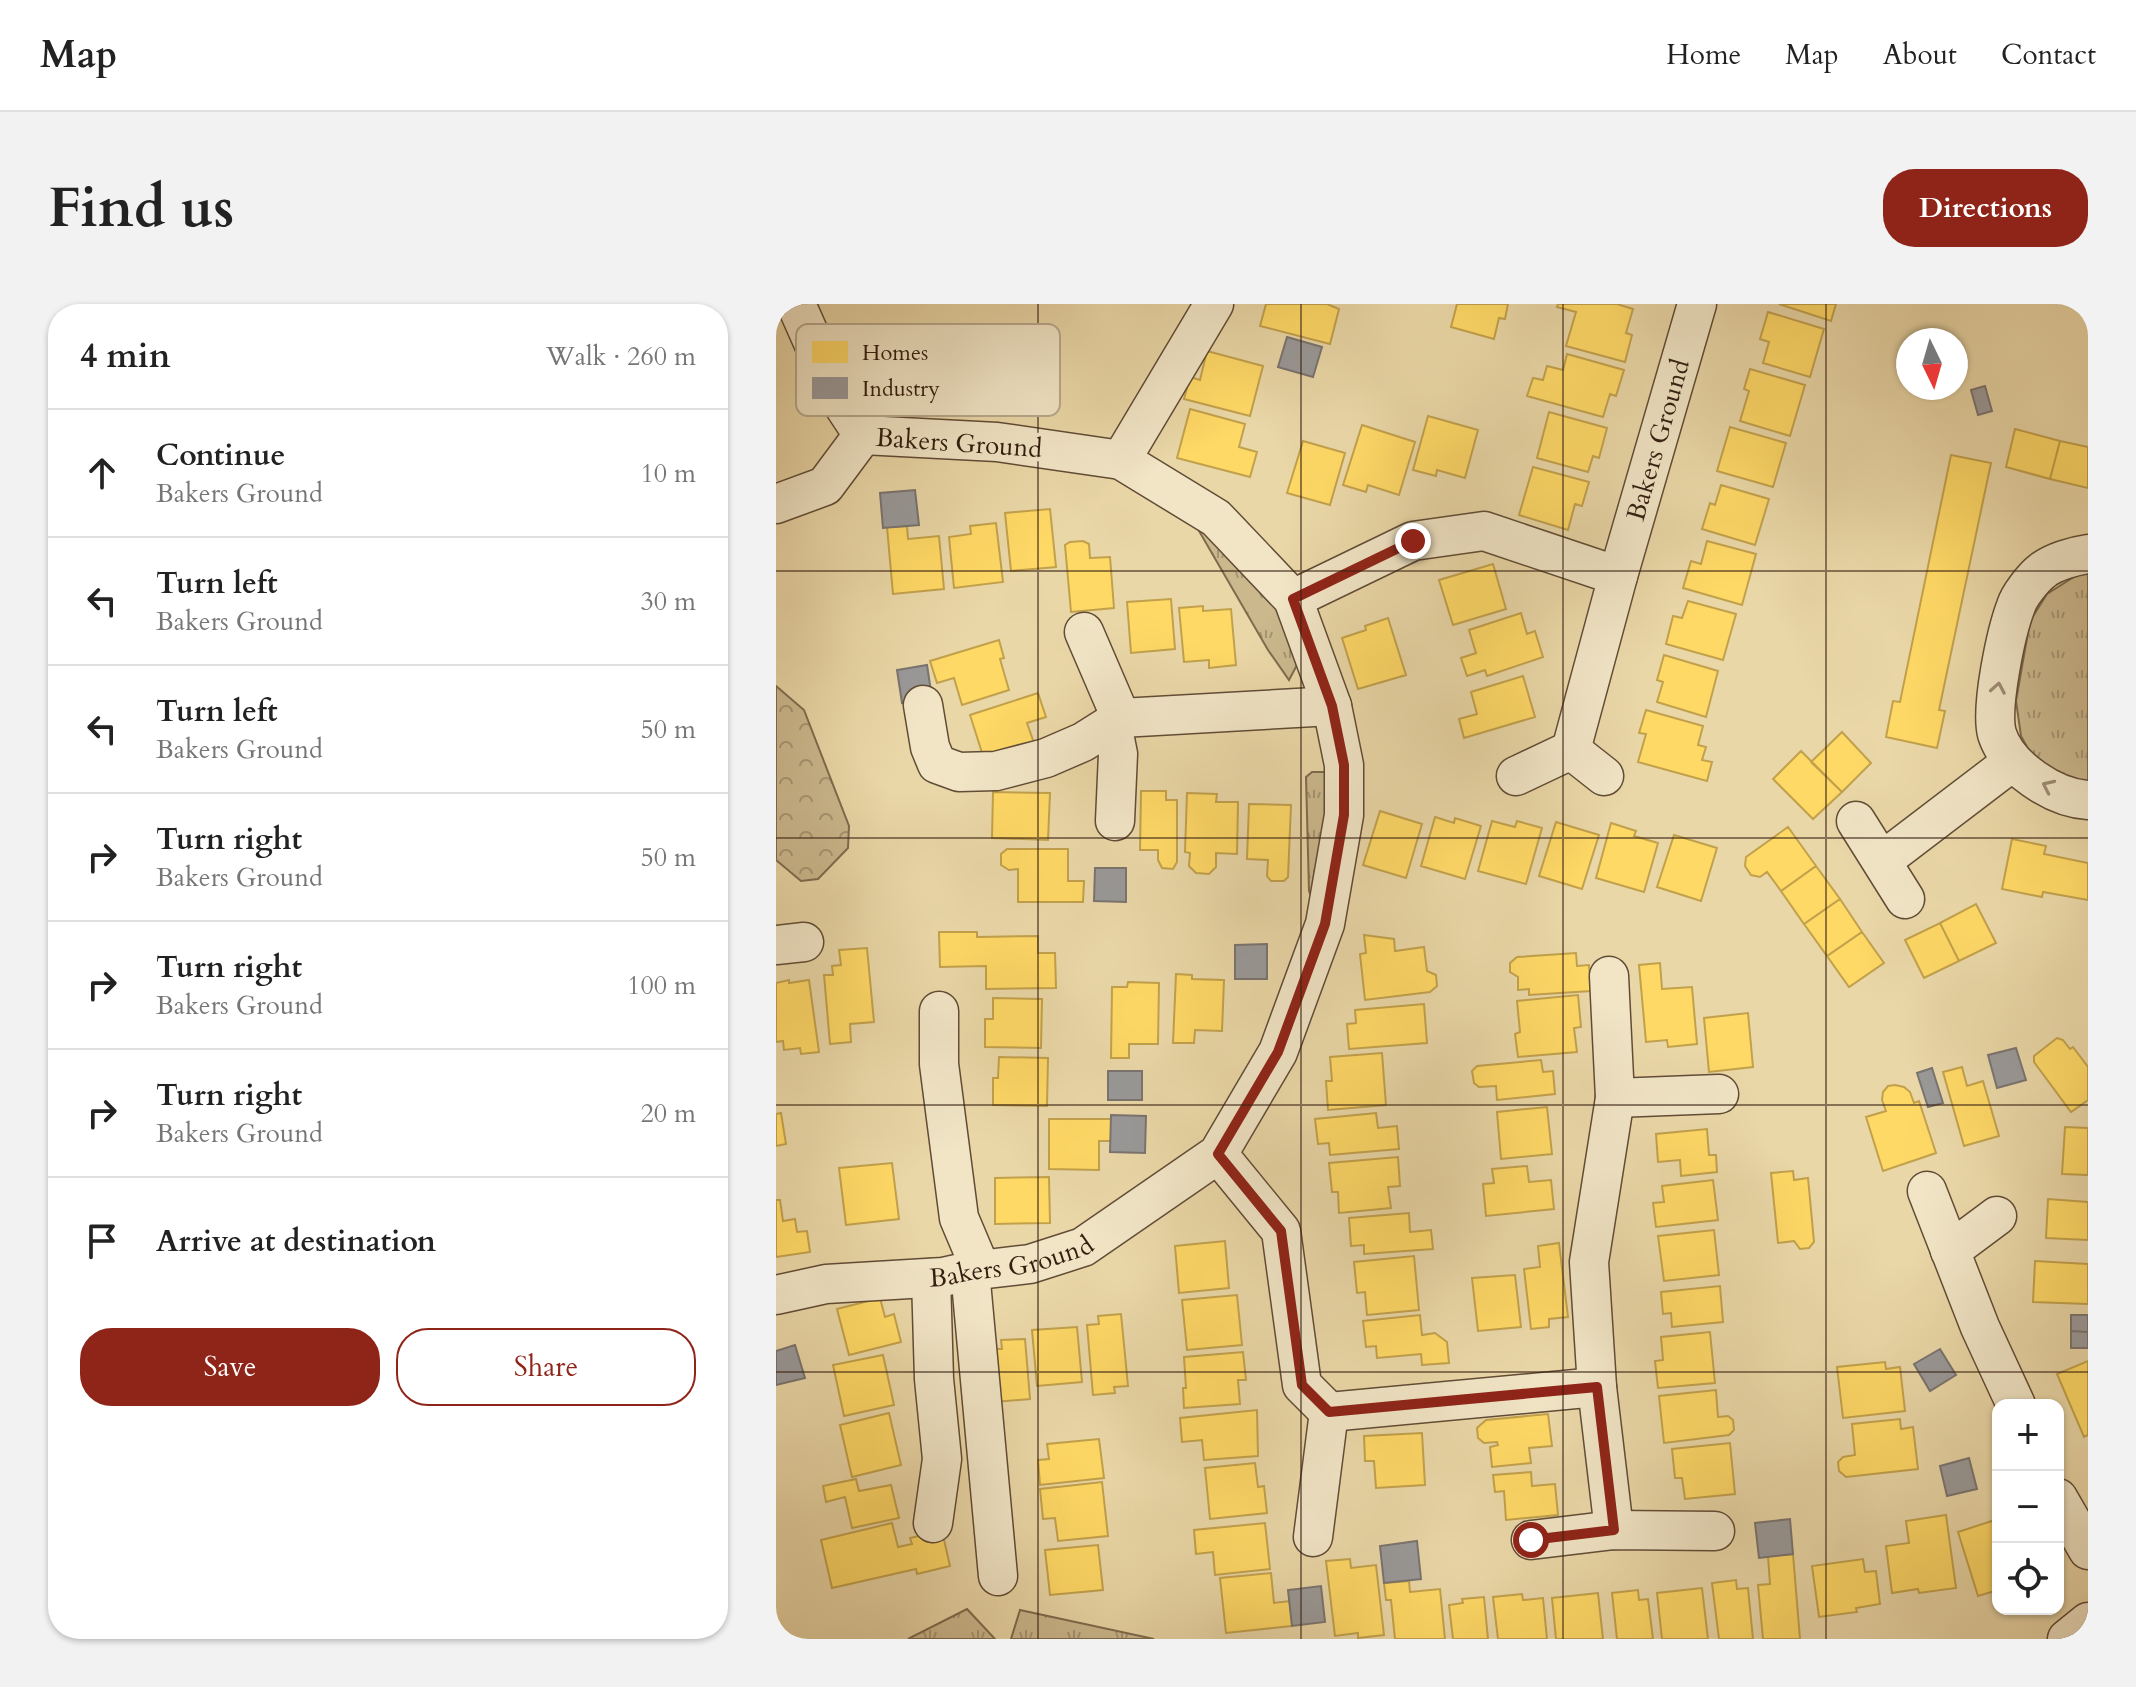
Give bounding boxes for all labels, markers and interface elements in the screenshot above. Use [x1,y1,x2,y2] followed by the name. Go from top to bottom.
[40,29,117,81] text: Map
[1666,36,1741,74] text: Home
[1785,36,1839,74] text: Map
[1883,36,1957,74] text: About
[2001,36,2096,74] text: Contact
[1883,169,2088,247] button: Directions
[48,171,234,246] text: Find us
[796,324,1060,416] legend
[1896,328,1968,400] north arrow
[80,333,171,379] text: 4 min
[862,338,928,368] text: Homes
[546,339,696,374] text: Walk · 260 m
[1617,355,1698,525] street label: Bakers Ground
[862,374,940,404] text: Industry
[875,420,1044,466] street label: Bakers Ground
[156,435,285,476] text: Continue
[80,451,124,495] icon: ahead
[640,456,696,491] text: 10 m
[156,476,323,511] text: Bakers Ground
[1395,523,1431,559] route end
[156,563,278,604] text: Turn left
[80,579,124,623] icon: left
[640,584,696,619] text: 30 m
[156,604,323,639] text: Bakers Ground
[1988,681,2005,694] one-way arrow
[156,691,278,732] text: Turn left
[80,707,124,751] icon: left
[640,712,696,747] text: 50 m
[156,732,323,767] text: Bakers Ground
[2041,780,2056,796] one-way arrow
[156,819,302,860] text: Turn right
[80,835,124,879] icon: right
[640,840,696,875] text: 50 m
[156,860,323,895] text: Bakers Ground
[156,947,302,988] text: Turn right
[80,963,124,1007] icon: right
[627,968,696,1003] text: 100 m
[156,988,323,1023] text: Bakers Ground
[156,1075,302,1116] text: Turn right
[80,1091,124,1135] icon: right
[640,1096,696,1131] text: 20 m
[156,1116,323,1151] text: Bakers Ground
[80,1219,124,1263] icon: arrive
[156,1221,436,1262] text: Arrive at destination
[928,1227,1101,1295] street label: Bakers Ground
[80,1328,380,1406] button: Save
[396,1328,696,1406] button: Share
[1992,1399,2064,1615] map controls
[1992,1399,2064,1471] button: +
[1992,1471,2064,1543] button: −
[1513,1522,1549,1558] route start
[1992,1543,2064,1615] button: locate

